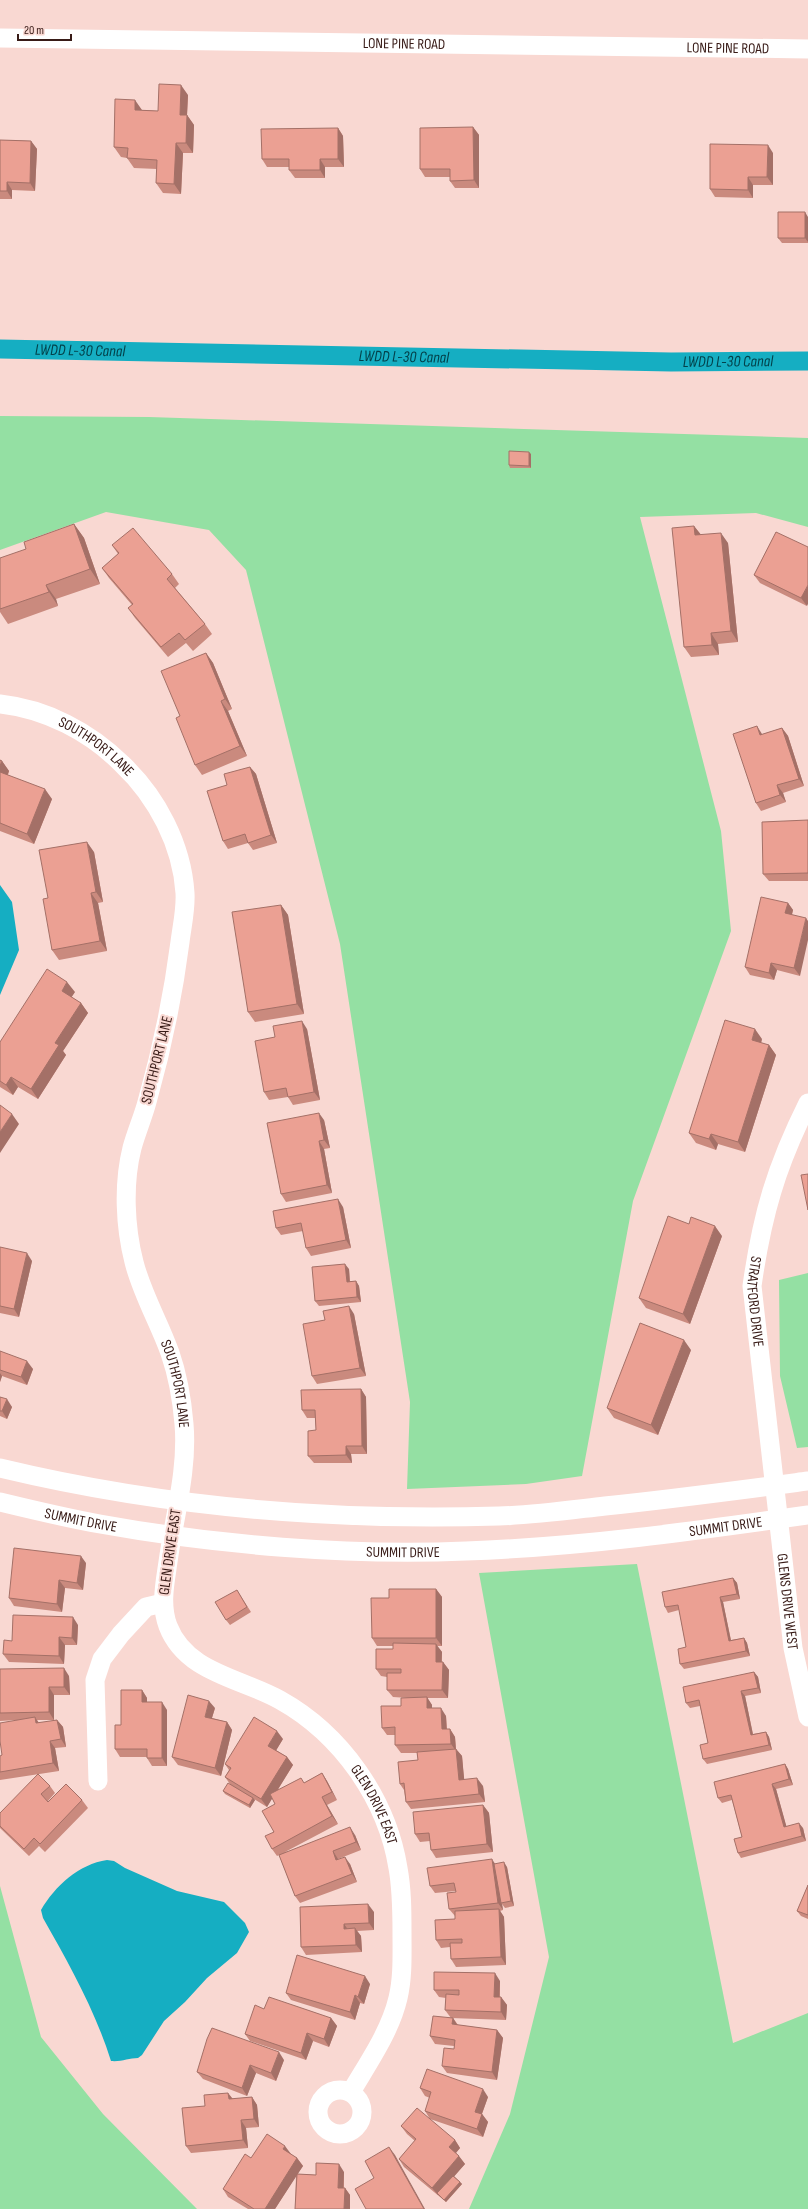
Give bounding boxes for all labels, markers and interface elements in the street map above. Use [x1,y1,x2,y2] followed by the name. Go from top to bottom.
[18,16,71,42] scale bar
[24,23,44,38] text: 20 m
[363,33,445,54] street label: LONE PINE ROAD
[687,38,769,58] street label: LONE PINE ROAD
[35,340,126,361] water label: LWDD L-30 Canal
[359,346,450,367] water label: LWDD L-30 Canal
[683,352,774,371] water label: LWDD L-30 Canal
[55,712,138,780] street label: SOUTHPORT LANE
[137,1014,177,1106] street label: SOUTHPORT LANE
[742,1255,768,1348] street label: STRATFORD DRIVE
[156,1337,194,1429] street label: SOUTHPORT LANE
[43,1503,119,1536] street label: SUMMIT DRIVE
[155,1508,185,1596] street label: GLEN DRIVE EAST
[688,1512,763,1541] street label: SUMMIT DRIVE
[366,1542,440,1562] street label: SUMMIT DRIVE
[773,1552,803,1651] street label: GLENS DRIVE WEST
[347,1761,402,1846] street label: GLEN DRIVE EAST

